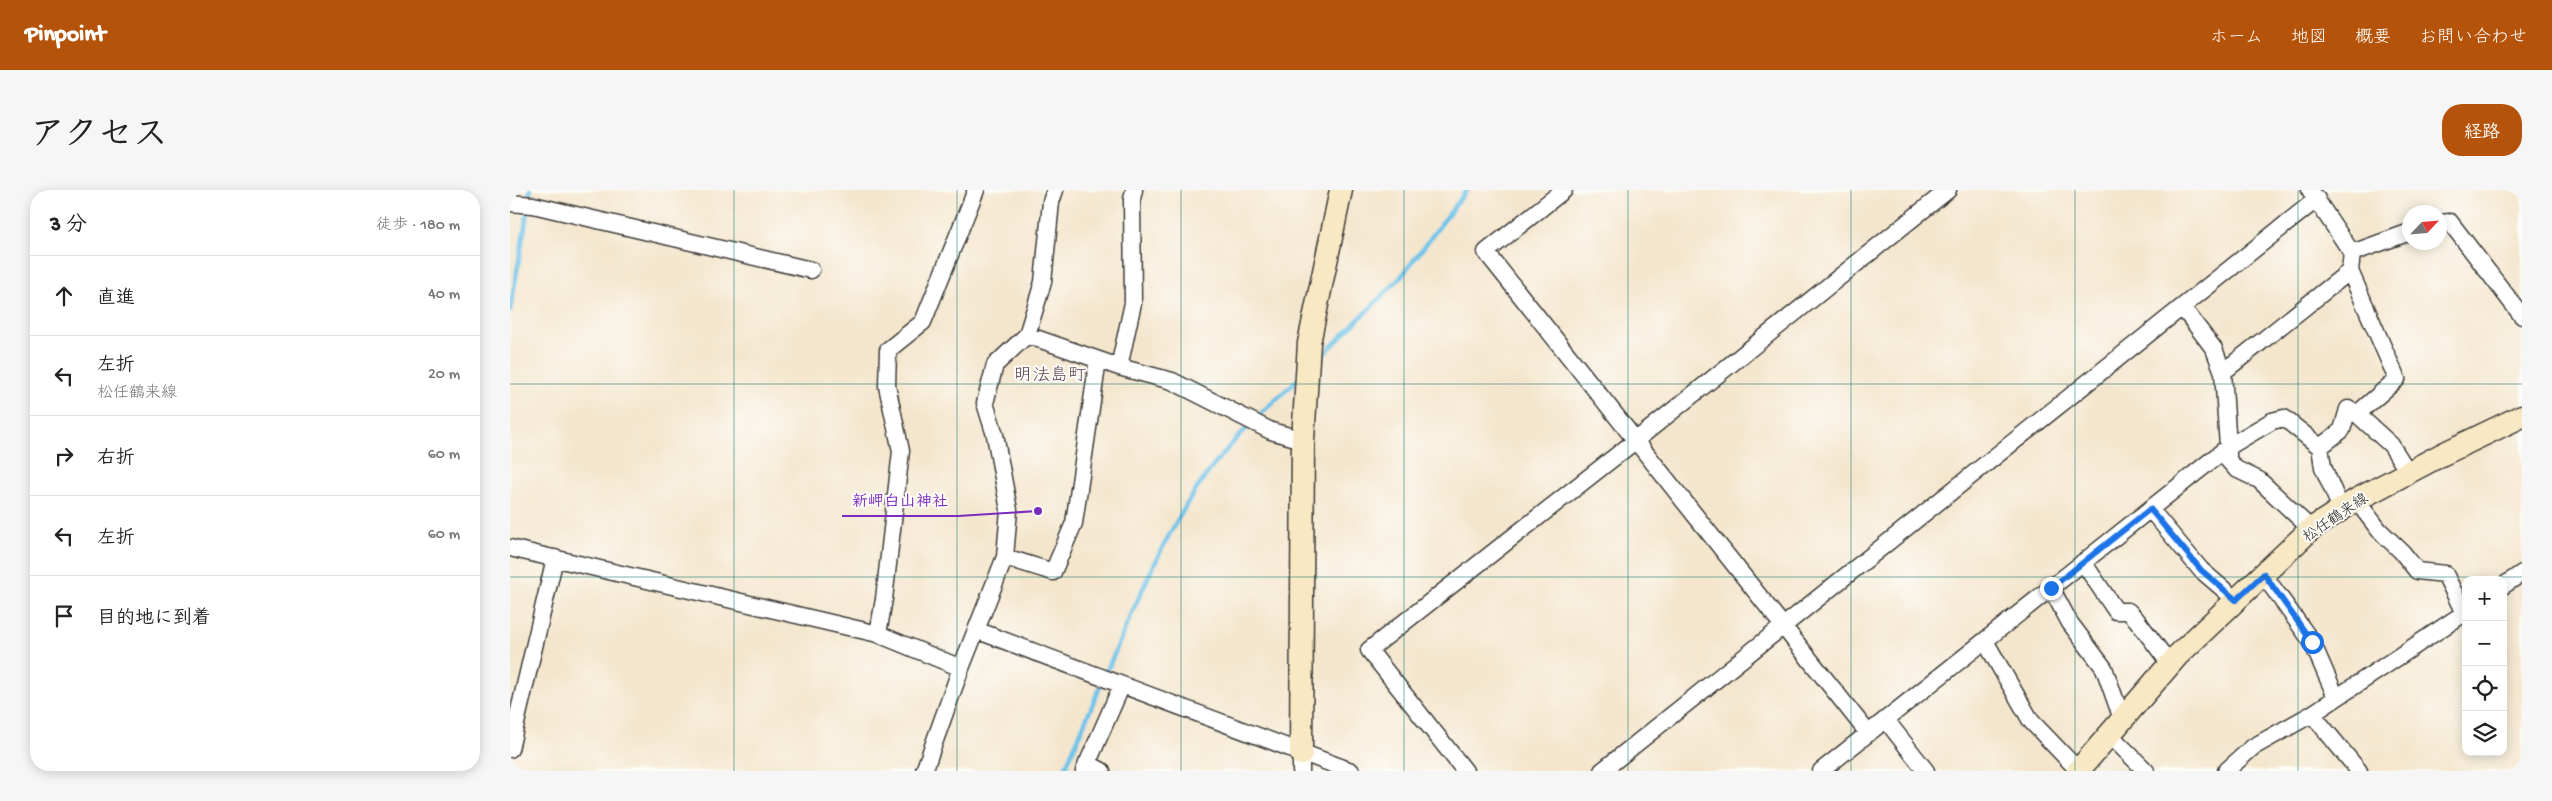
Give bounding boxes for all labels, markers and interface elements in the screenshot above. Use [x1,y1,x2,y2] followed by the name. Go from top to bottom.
[25,21,106,50] text: Pinpoint
[2210,28,2263,49] text: ホーム
[2291,28,2327,49] text: 地図
[2355,28,2391,49] text: 概要
[2419,28,2527,49] text: お問い合わせ
[2442,104,2522,156] button: 経路
[30,117,168,158] text: アクセス
[2402,205,2447,250] north arrow
[50,214,87,239] text: 3 分
[376,217,460,236] text: 徒歩 · 180 m
[50,282,78,310] icon: ahead
[428,286,460,305] text: 40 m
[97,288,135,311] text: 直進
[97,355,135,378] text: 左折
[50,362,78,390] icon: left
[1014,365,1086,387] district label: 明法島町
[428,366,460,385] text: 20 m
[97,385,177,404] text: 松任鶴来線
[50,442,78,470] icon: right
[428,446,460,465] text: 60 m
[97,448,135,471] text: 右折
[842,485,958,516] callout: 新岬白山神社
[2299,489,2372,547] street label: 松任鶴来線
[852,493,948,513] text: 新岬白山神社
[50,522,78,550] icon: left
[428,526,460,545] text: 60 m
[97,528,135,551] text: 左折
[2462,576,2507,756] map controls
[2462,576,2507,621] button: +
[2040,577,2063,600] route end
[50,602,78,630] icon: arrive
[97,608,211,631] text: 目的地に到着
[2462,621,2507,666] button: −
[2301,631,2324,654] route start
[2462,666,2507,711] button: locate
[2462,711,2507,756] button: layers

